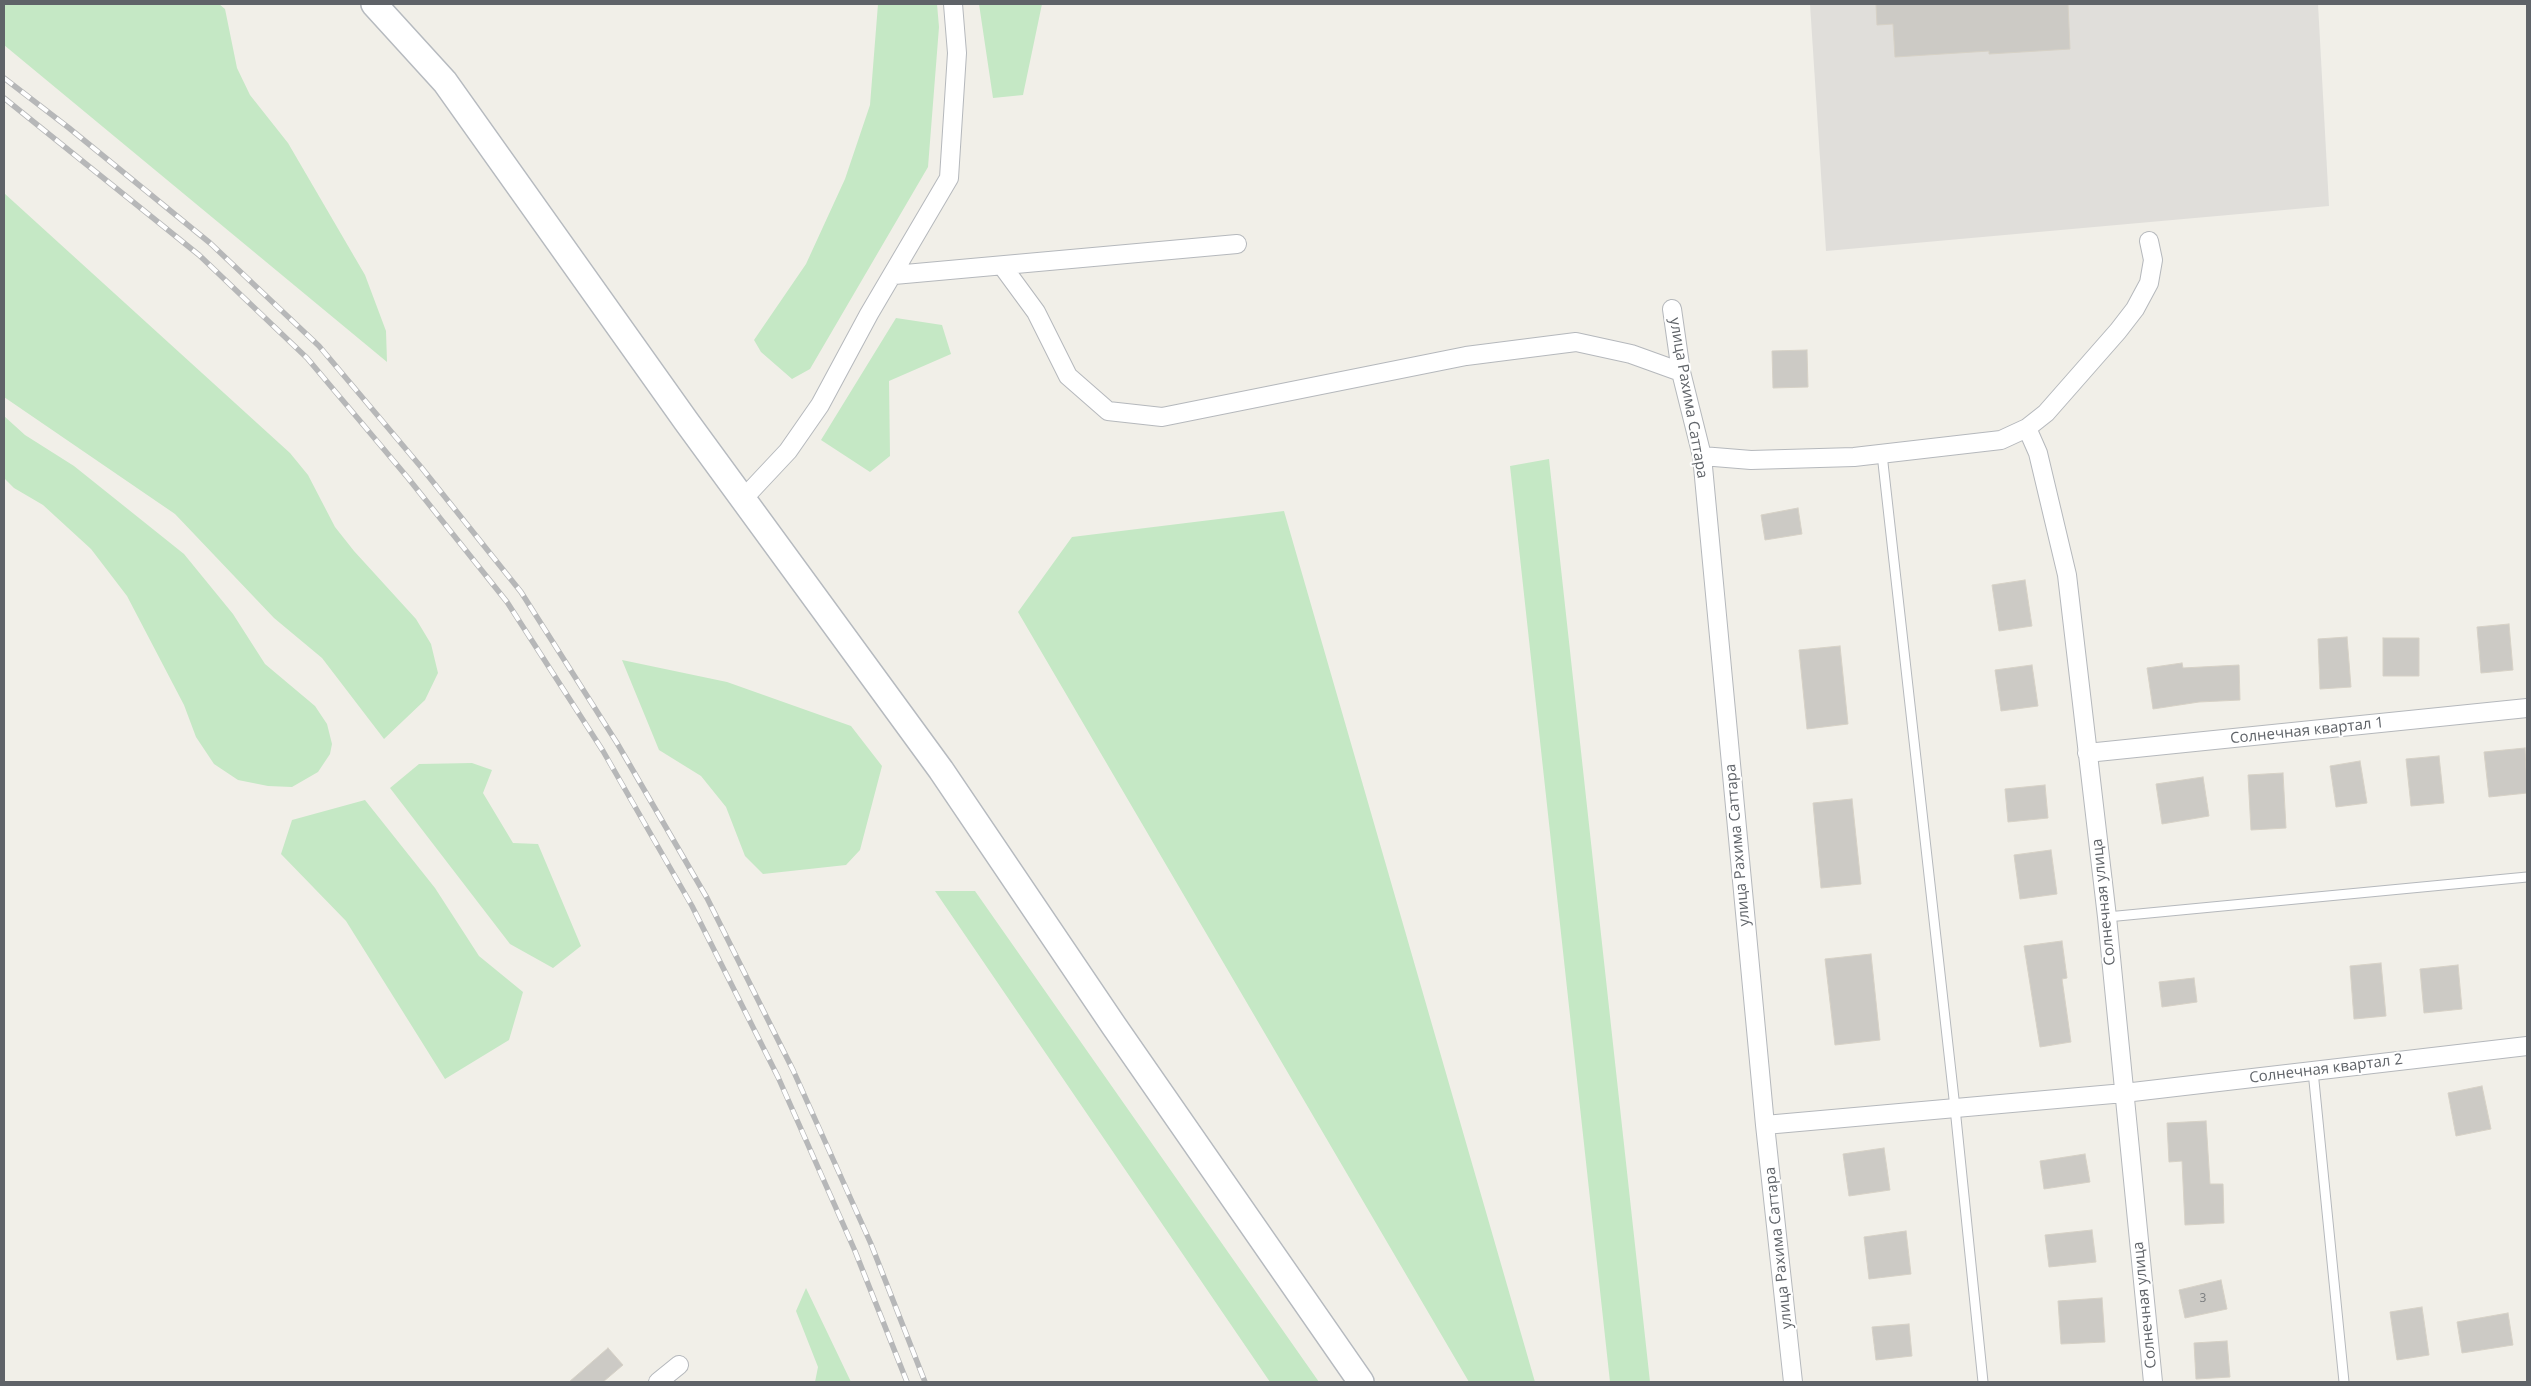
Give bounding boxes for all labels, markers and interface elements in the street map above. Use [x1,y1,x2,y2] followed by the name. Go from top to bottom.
[1665,316,1711,480] street label: улица Рахима Саттара
[2229,714,2385,748] street label: Солнечная квартал 1
[1722,763,1754,927] street label: улица Рахима Саттара
[2088,838,2120,966] street label: Солнечная улица
[2248,1051,2404,1087] street label: Солнечная квартал 2
[1762,1166,1796,1330] street label: улица Рахима Саттара
[2129,1241,2161,1369] street label: Солнечная улица
[2200,1292,2206,1306] house number: 3

